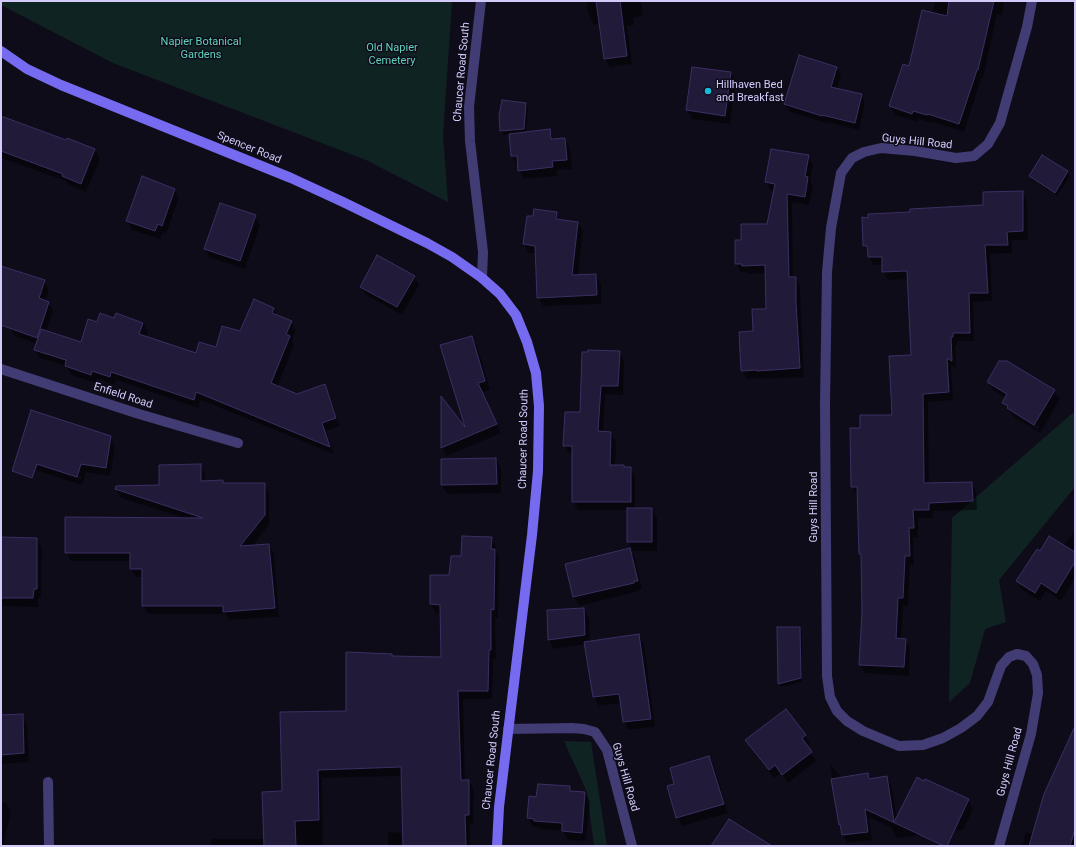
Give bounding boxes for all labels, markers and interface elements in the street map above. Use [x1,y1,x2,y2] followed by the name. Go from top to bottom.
[451,22,473,122] street label: Chaucer Road South
[161,35,241,61] park label: Napier Botanical Gardens
[366,41,418,67] park label: Old Napier Cemetery
[716,78,784,104] place label: Hillhaven Bed and Breakfast
[703,86,713,96] marker: Hillhaven Bed and Breakfast
[215,129,283,167] street label: Spencer Road
[881,132,953,152] street label: Guys Hill Road
[92,380,154,412] street label: Enfield Road
[517,389,531,489] street label: Chaucer Road South
[807,471,821,543] street label: Guys Hill Road
[480,710,504,810] street label: Chaucer Road South
[994,726,1026,798] street label: Guys Hill Road
[609,741,641,813] street label: Guys Hill Road

